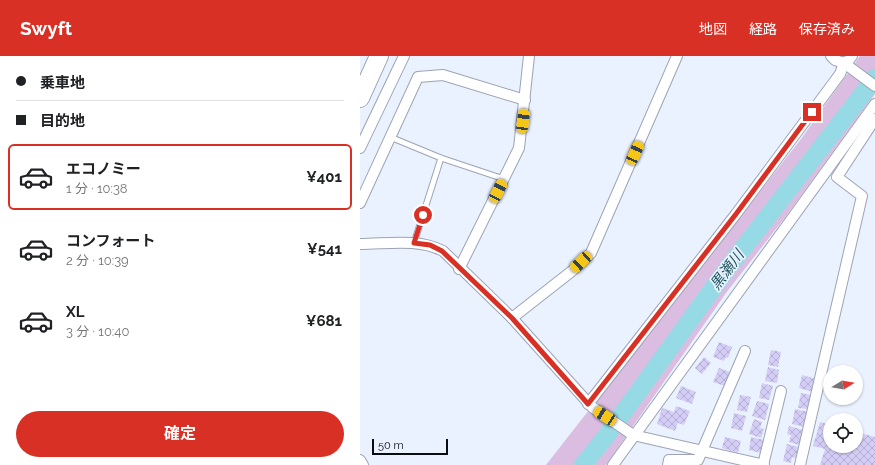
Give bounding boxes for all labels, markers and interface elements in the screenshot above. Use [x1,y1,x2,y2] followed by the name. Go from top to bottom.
[20,17,72,39] text: Swyft
[699,21,727,37] text: 地図
[749,21,777,37] text: 経路
[799,21,855,37] text: 保存済み
[40,74,85,92] text: 乗車地
[803,103,821,121] route end
[515,108,531,134] car
[40,112,85,130] text: 目的地
[625,140,645,166] car
[18,159,54,195] icon: car
[66,160,141,178] text: エコノミー
[306,168,342,186] text: ¥401
[487,178,509,204] car
[66,181,128,196] text: 1 分 · 10:38
[414,206,432,224] route start
[18,231,54,267] icon: car
[66,232,156,250] text: コンフォート
[307,240,342,258] text: ¥541
[706,245,749,293] water label: 黒瀬川
[568,249,594,275] car
[66,253,129,268] text: 2 分 · 10:39
[18,303,54,339] icon: car
[66,303,84,321] text: XL
[306,312,342,330] text: ¥681
[66,324,129,339] text: 3 分 · 10:40
[823,365,863,405] north arrow
[823,365,863,453] map controls
[592,404,618,428] car
[16,411,344,457] button: 確定
[823,413,863,453] button: locate
[372,437,448,456] scale bar
[378,439,404,452] text: 50 m

